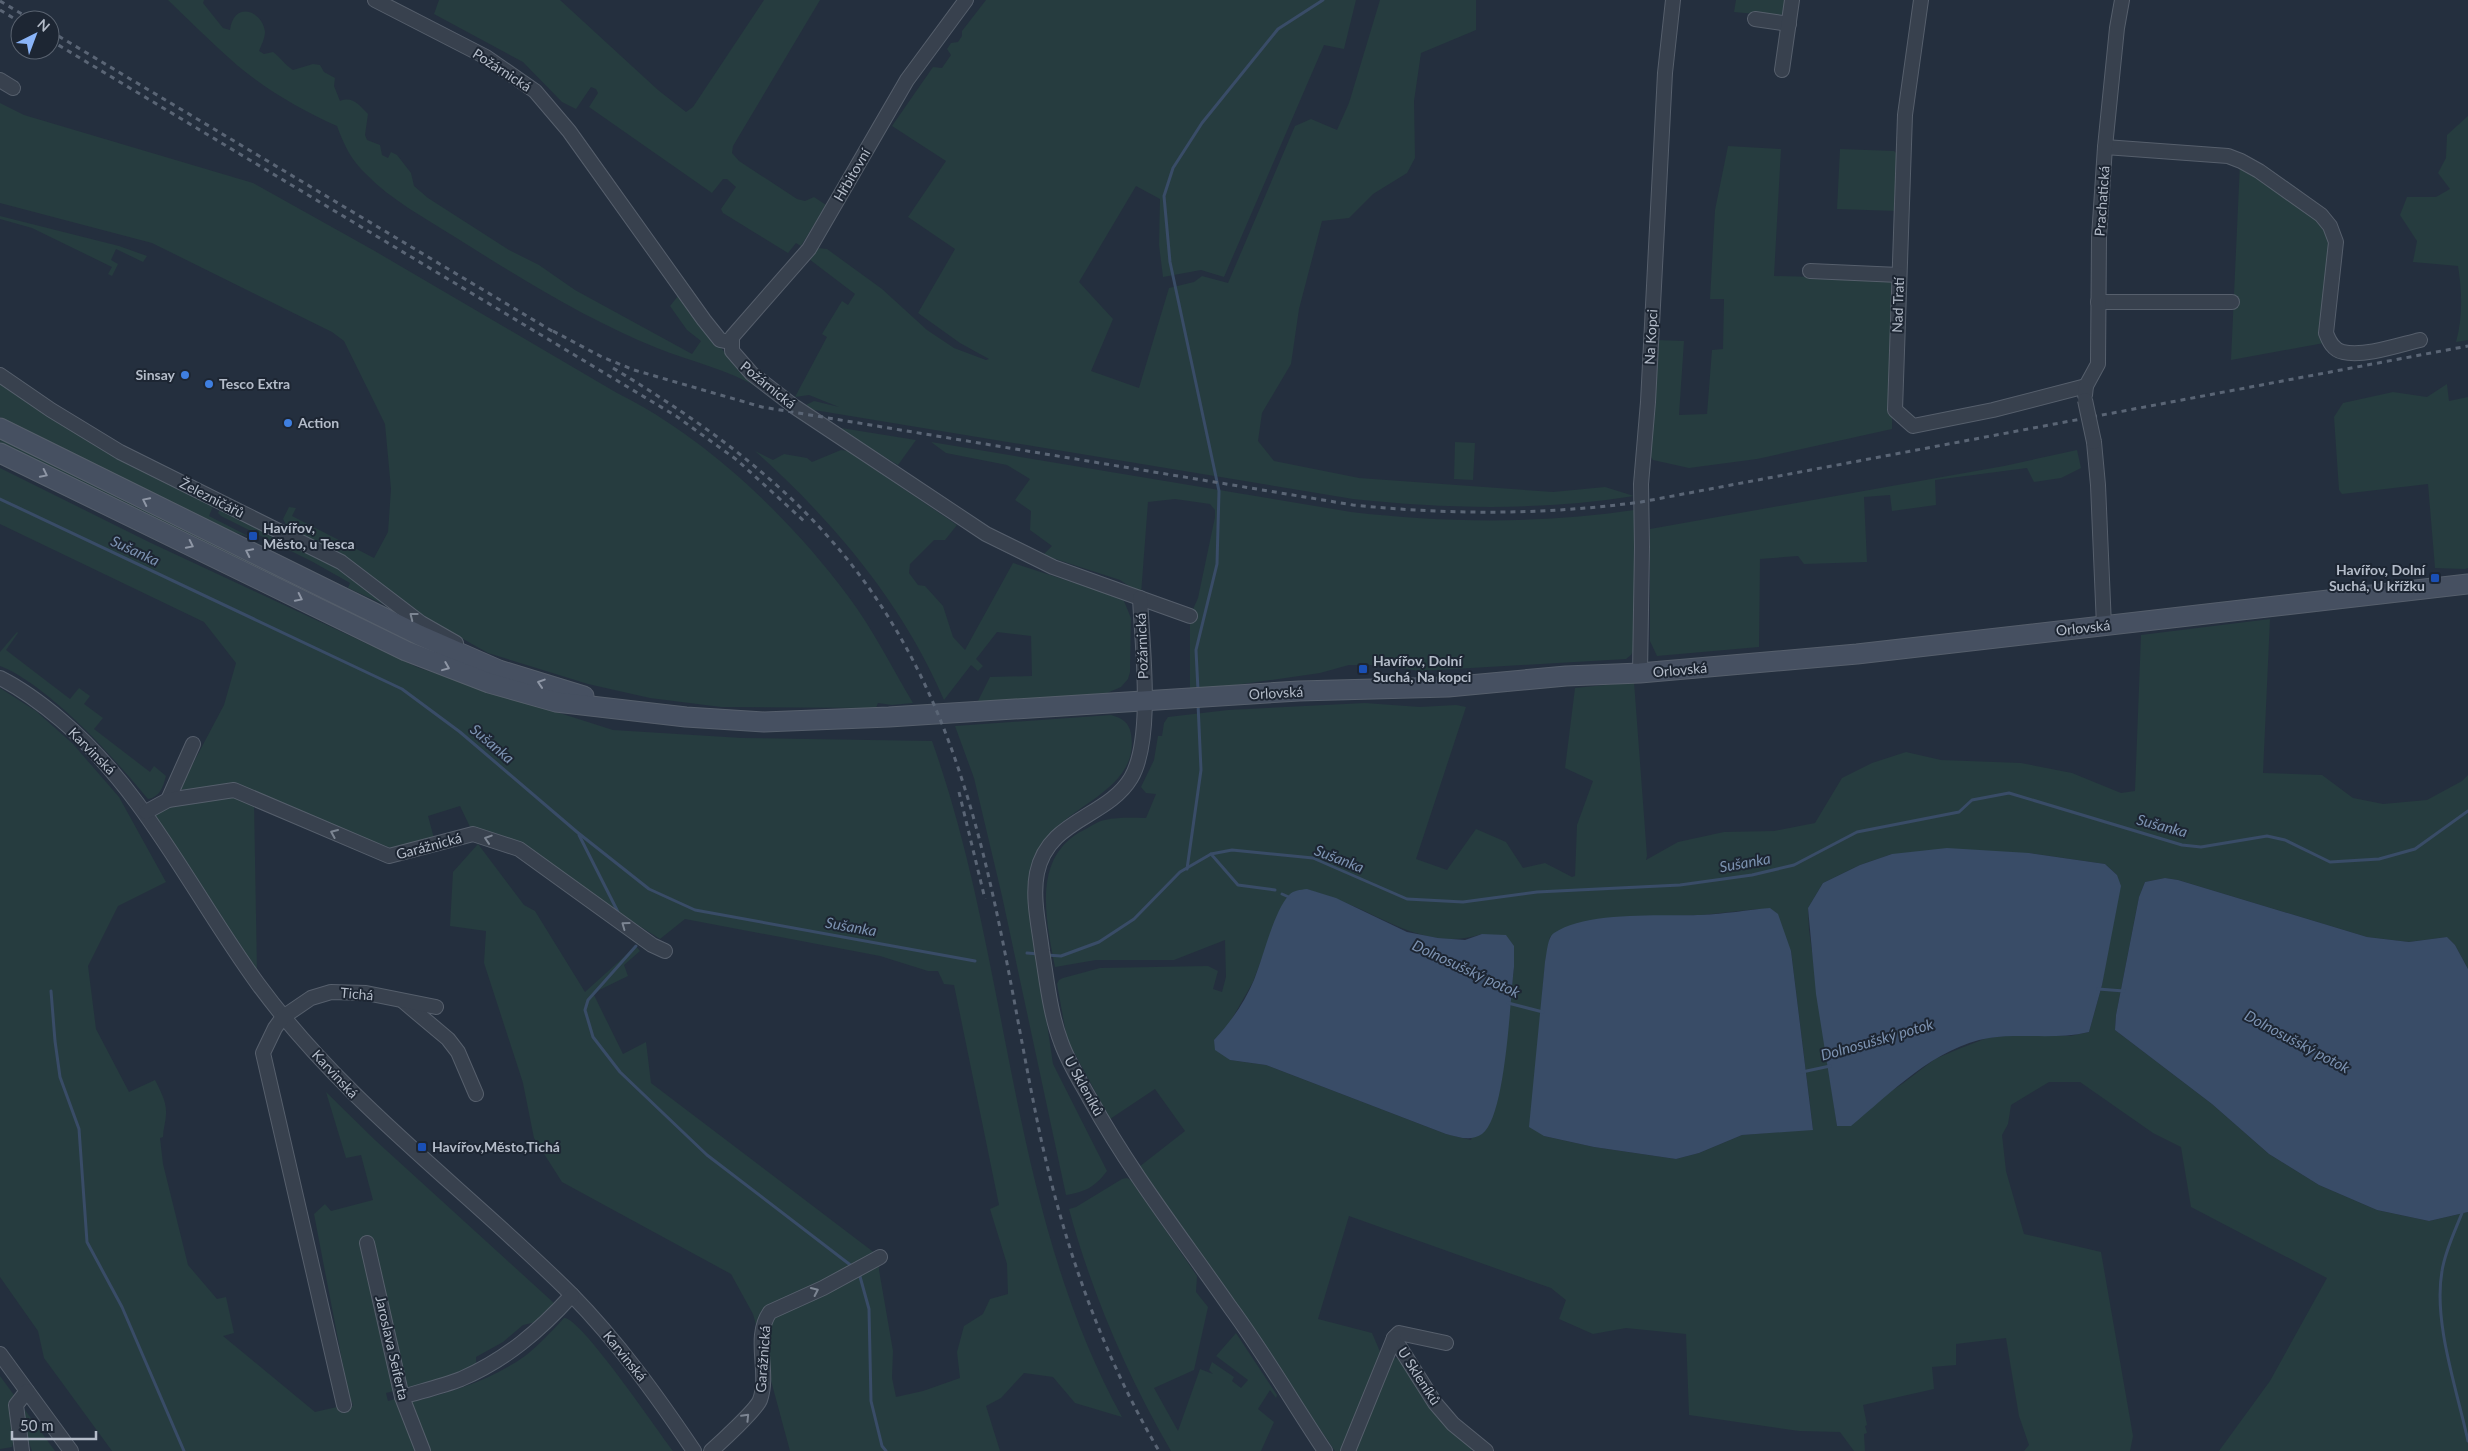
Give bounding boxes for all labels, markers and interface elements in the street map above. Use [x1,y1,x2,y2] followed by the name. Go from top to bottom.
[10,10,60,60] north arrow
[34,15,54,35] text: N
[470,44,535,95] street label: Požárnická
[830,145,874,204] street label: Hřbitovní
[2091,165,2112,237] street label: Prachatická
[1888,276,1907,333] street label: Nad Tratí
[1641,309,1660,365] street label: Na Kopci
[737,357,799,412] street label: Požárnická
[135,366,176,383] place label: Sinsay
[179,369,191,381] marker: Sinsay
[219,375,290,392] place label: Tesco Extra
[203,378,215,390] marker: Tesco Extra
[297,414,339,431] place label: Action
[282,417,294,429] marker: Action
[39,468,48,478] one-way arrow
[177,474,247,521] street label: Železničářů
[142,497,151,507] one-way arrow
[263,519,355,552] place label: Havířov, Město, u Tesca
[247,530,259,542] marker: Havířov, Město, u Tesca
[108,531,163,569] water label: Sušanka
[185,539,194,549] one-way arrow
[245,547,254,558] one-way arrow
[2329,561,2426,594] place label: Havířov, Dolní Suchá, U křížku
[2429,572,2441,584] marker: Havířov, Dolní Suchá, U křížku
[294,592,303,603] one-way arrow
[1132,613,1151,679] street label: Požárnická
[410,614,419,622] one-way arrow
[2055,616,2111,639] street label: Orlovská
[1373,652,1471,685] place label: Havířov, Dolní Suchá, Na kopci
[1652,659,1708,680] street label: Orlovská
[441,661,450,672] one-way arrow
[1357,663,1369,675] marker: Havířov, Dolní Suchá, Na kopci
[537,679,546,689] one-way arrow
[1248,683,1304,702] street label: Orlovská
[467,720,518,767] water label: Sušanka
[65,723,120,778] street label: Karvinská
[2135,810,2190,840] water label: Sušanka
[330,829,339,840] one-way arrow
[394,829,464,862] street label: Garážnická
[484,835,493,845] one-way arrow
[1312,840,1367,876] water label: Sušanka
[1718,849,1772,875] water label: Sušanka
[824,913,878,939] water label: Sušanka
[621,922,631,931] one-way arrow
[1410,935,1524,1001] water label: Dolnosušský potok
[340,984,374,1003] street label: Tichá
[2242,1006,2354,1077] water label: Dolnosušský potok
[1818,1014,1936,1064] water label: Dolnosušský potok
[309,1046,362,1101] street label: Karvinská
[1061,1053,1108,1119] street label: U Skleníků
[432,1138,560,1155] place label: Havířov,Město,Tichá
[416,1141,428,1153] marker: Havířov,Město,Tichá
[810,1287,819,1298] one-way arrow
[372,1294,413,1402] street label: Jaroslava Seiferta
[752,1325,773,1393] street label: Garážnická
[600,1327,651,1384] street label: Karvinská
[1394,1344,1444,1408] street label: U Skleníků
[12,1408,96,1440] scale bar
[740,1413,749,1422] one-way arrow
[20,1416,54,1434] text: 50 m

